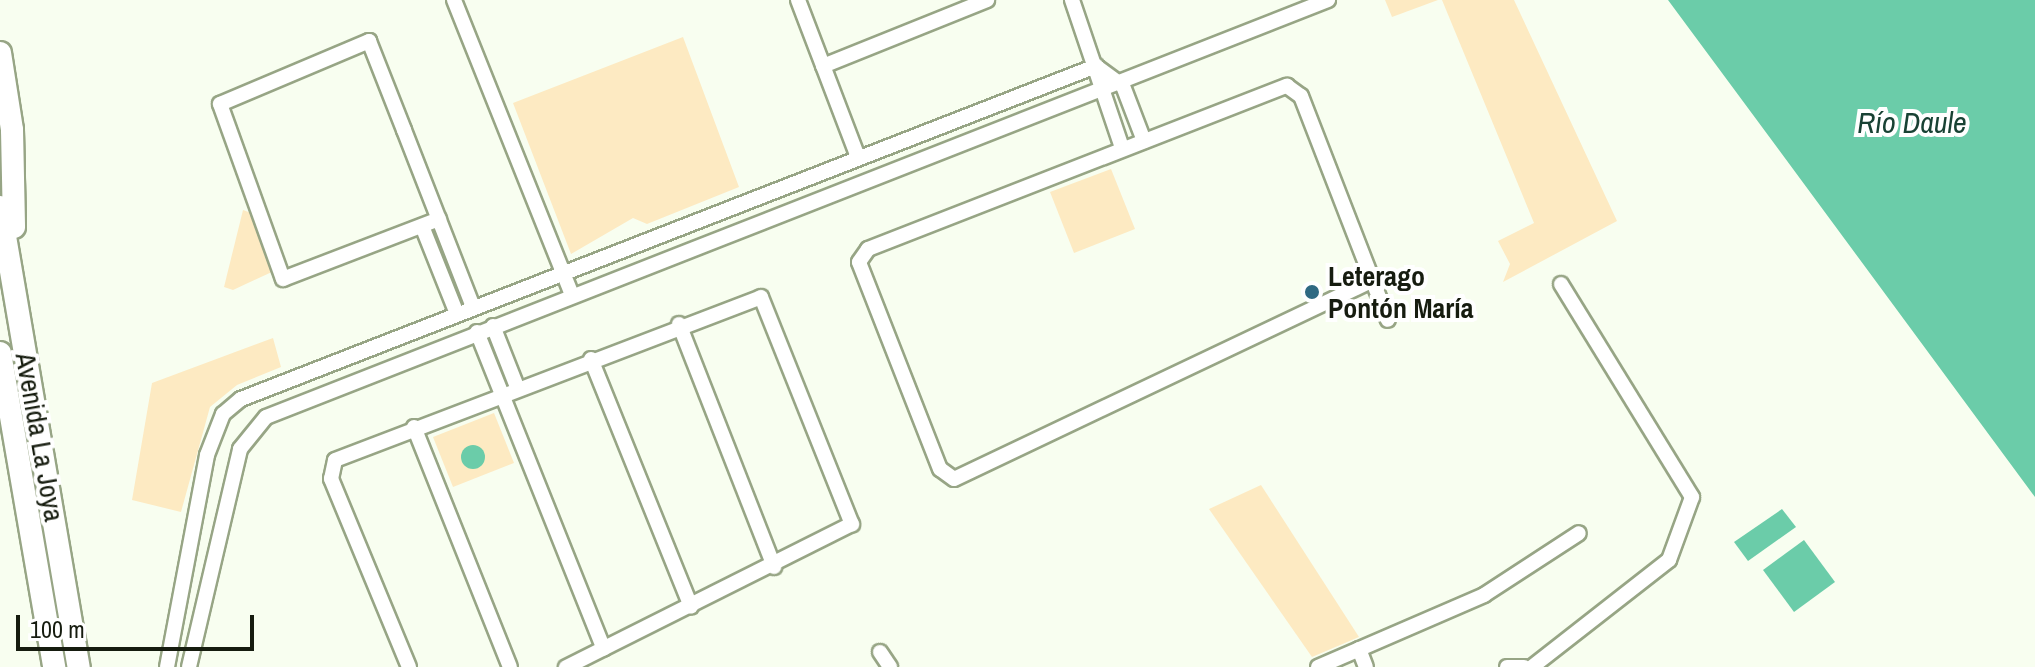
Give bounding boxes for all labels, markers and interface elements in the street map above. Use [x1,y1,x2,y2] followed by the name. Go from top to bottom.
[1857,104,1967,140] water label: Río Daule
[1328,259,1473,325] place label: Leterago Pontón María
[1303,283,1321,301] marker: Leterago Pontón María
[9,350,71,524] street label: Avenida La Joya
[20,599,258,649] scale bar
[30,613,85,645] text: 100 m

